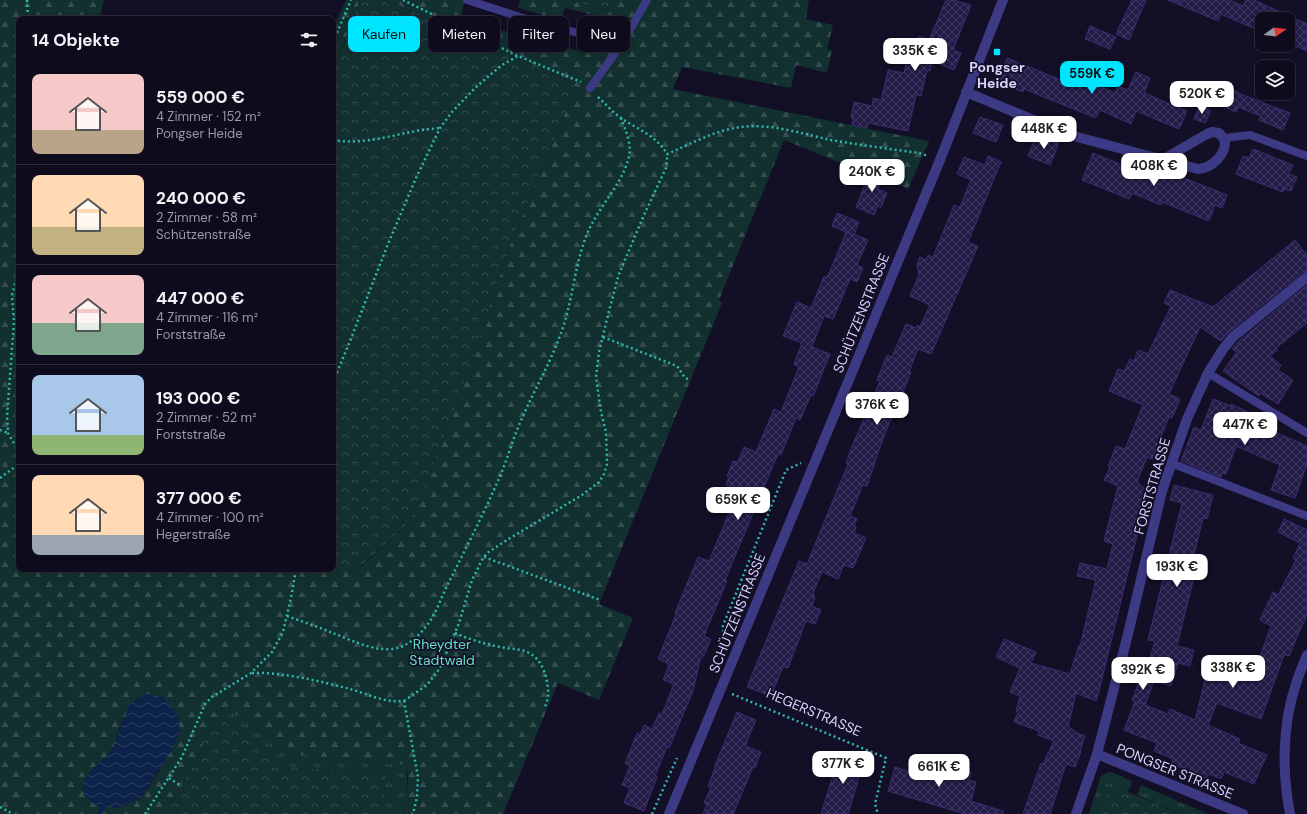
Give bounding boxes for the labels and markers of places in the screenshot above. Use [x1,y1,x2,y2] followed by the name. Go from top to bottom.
[882,38,948,72] pin: 335K €
[992,47,1002,57] marker: Pongser Heide
[969,58,1025,92] place label: Pongser Heide
[1059,61,1125,95] pin: 559K €
[1169,81,1235,115] pin: 520K €
[1011,116,1077,150] pin: 448K €
[1121,153,1187,187] pin: 408K €
[839,159,905,193] pin: 240K €
[844,392,910,426] pin: 376K €
[1212,412,1278,446] pin: 447K €
[705,487,771,521] pin: 659K €
[1144,554,1210,588] pin: 193K €
[1200,655,1266,689] pin: 338K €
[1110,657,1176,691] pin: 392K €
[810,751,876,785] pin: 377K €
[906,754,972,788] pin: 661K €

